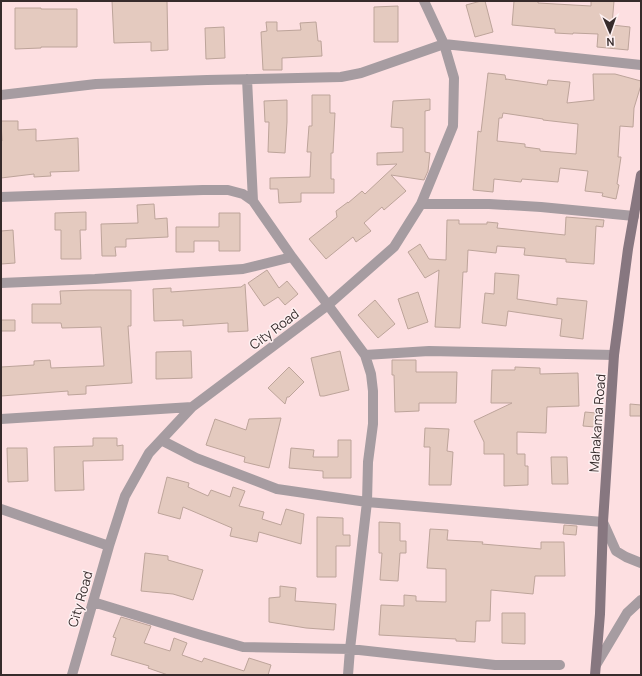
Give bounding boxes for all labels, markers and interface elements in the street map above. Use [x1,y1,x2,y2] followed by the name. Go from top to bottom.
[590,12,630,52] north arrow
[606,35,615,50] text: N
[246,304,302,354] street label: City Road
[585,373,609,473] street label: Mahakama Road
[63,569,97,629] street label: City Road

